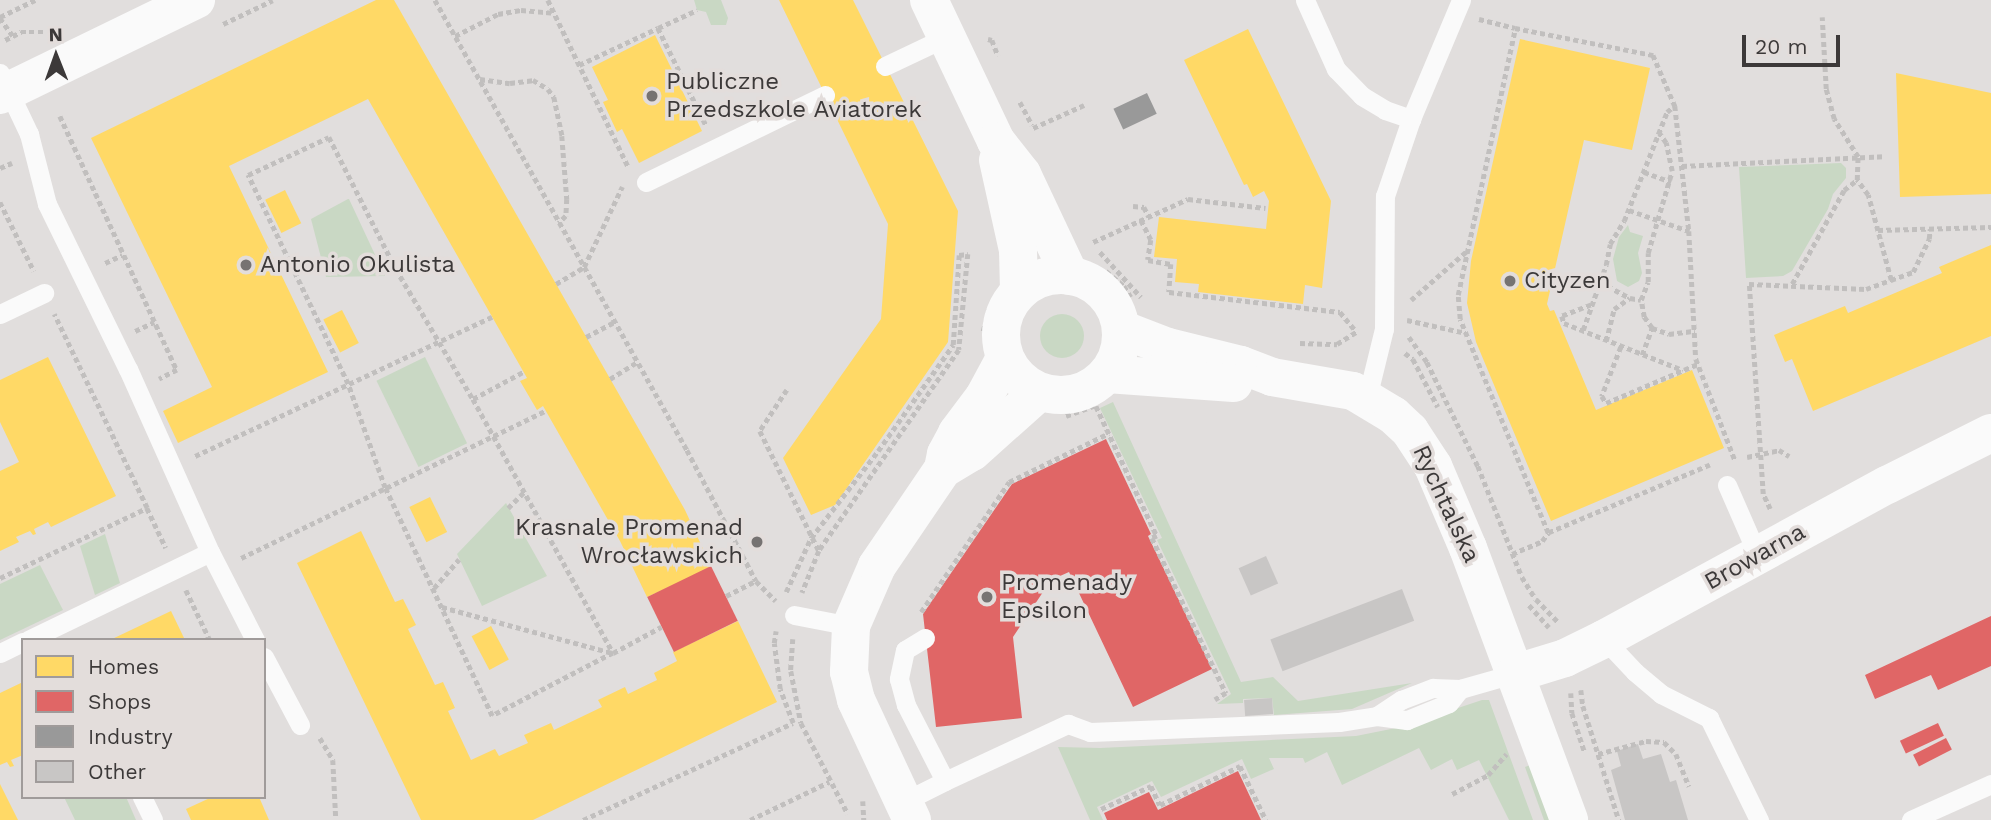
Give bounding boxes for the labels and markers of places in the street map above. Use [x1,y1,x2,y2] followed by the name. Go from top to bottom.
[666,68,923,124] place label: Publiczne Przedszkole Aviatorek
[644,88,660,104] marker: Publiczne Przedszkole Aviatorek
[260,251,455,279] place label: Antonio Okulista
[238,257,254,273] marker: Antonio Okulista
[1524,267,1611,295] place label: Cityzen
[1502,273,1518,289] marker: Cityzen
[515,514,743,570] place label: Krasnale Promenad Wrocławskich
[749,534,765,550] marker: Krasnale Promenad Wrocławskich
[1001,569,1132,625] place label: Promenady Epsilon
[979,589,995,605] marker: Promenady Epsilon

